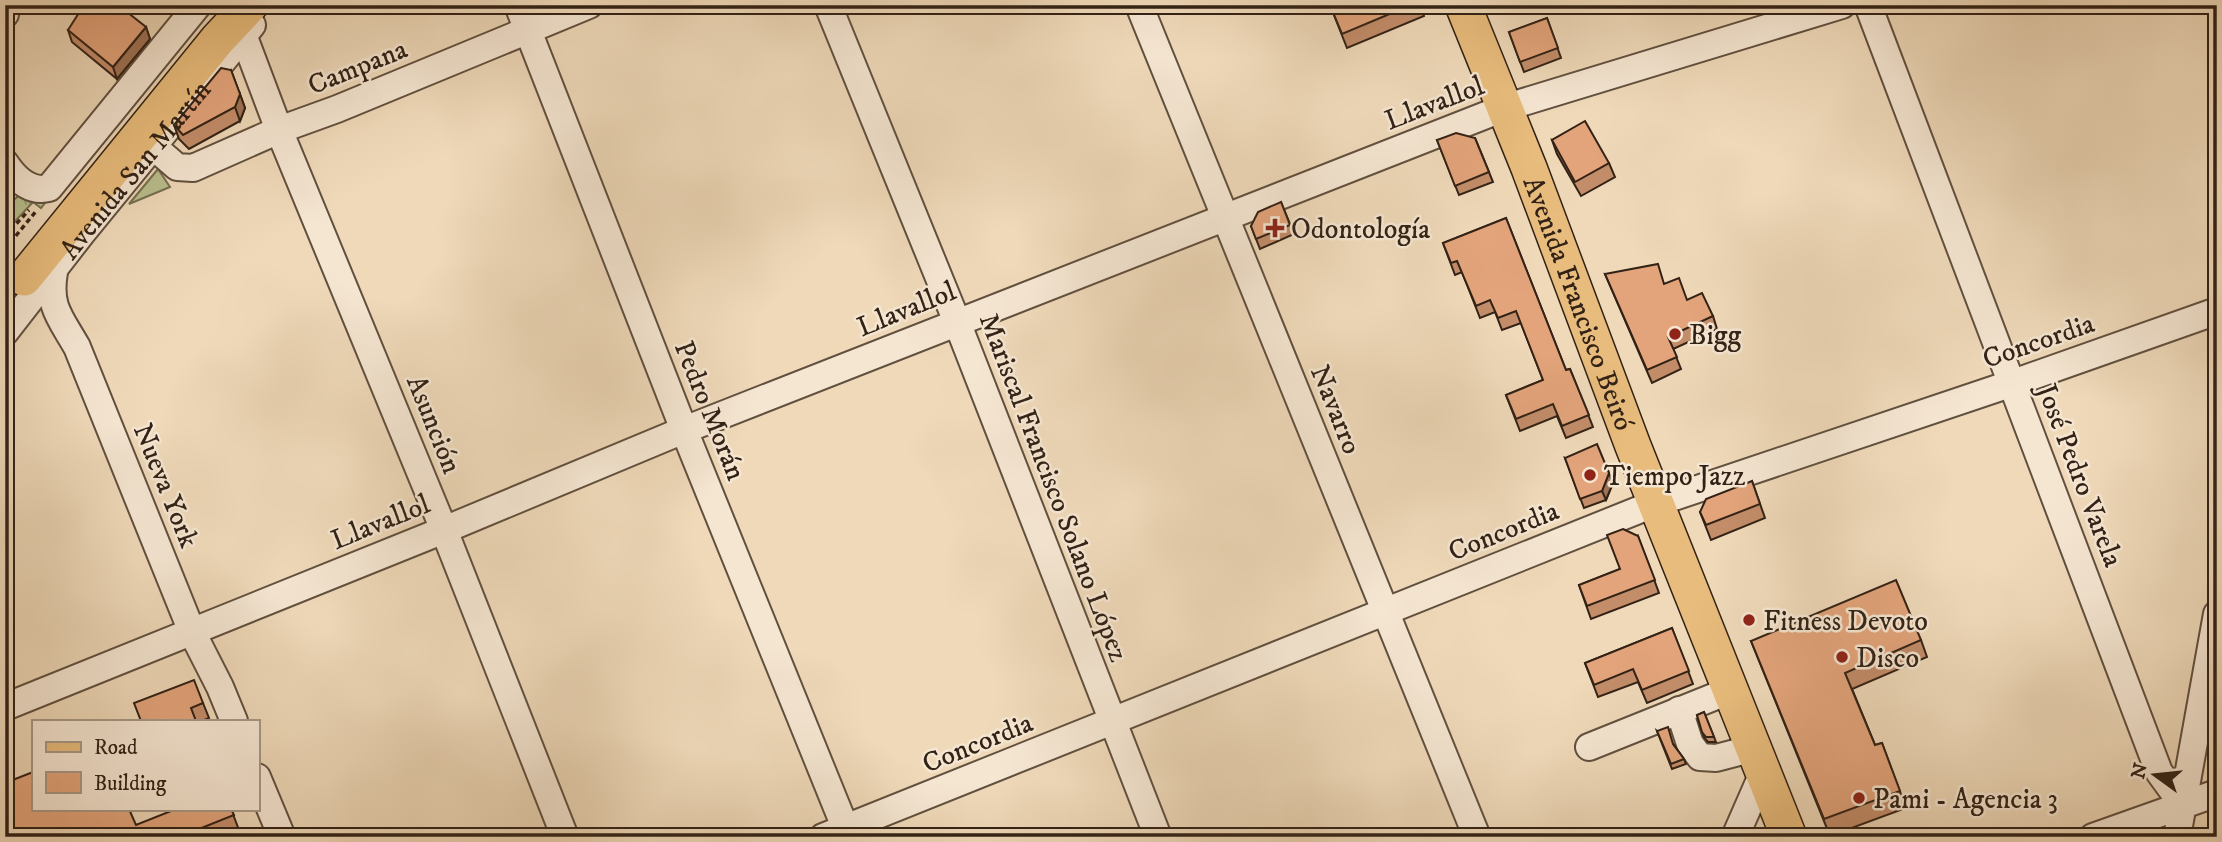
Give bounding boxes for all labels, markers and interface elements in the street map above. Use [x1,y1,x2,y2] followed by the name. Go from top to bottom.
[303,32,412,103] street label: Campana
[1380,68,1490,138] street label: Llavallol
[52,73,219,267] street label: Avenida San Martín
[1515,172,1642,435] street label: Avenida Francisco Beiró
[1291,212,1430,247] place label: Odontología
[1265,218,1285,238] marker: Odontología
[852,274,962,345] street label: Llavallol
[1978,306,2099,377] street label: Concordia
[971,309,1136,667] street label: Mariscal Francisco Solano López
[1689,318,1741,353] place label: Bigg
[1667,326,1683,342] marker: Bigg
[666,336,754,486] street label: Pedro Morán
[1302,360,1369,459] street label: Navarro
[398,370,469,479] street label: Asunción
[2028,376,2131,572] street label: José Pedro Varela
[125,418,206,553] street label: Nueva York
[1604,459,1745,494] place label: Tiempo Jazz
[1582,467,1598,483] marker: Tiempo Jazz
[326,487,436,558] street label: Llavallol
[1443,493,1564,569] street label: Concordia
[1763,604,1928,639] place label: Fitness Devoto
[1741,612,1757,628] marker: Fitness Devoto
[1856,641,1919,676] place label: Disco
[1834,649,1850,665] marker: Disco
[917,705,1038,781] street label: Concordia
[32,720,259,810] legend
[94,735,138,761] text: Road
[2120,740,2190,810] north arrow
[2127,760,2153,782] text: N
[94,771,167,797] text: Building
[1873,782,2058,817] place label: Pami - Agencia 3
[1851,790,1867,806] marker: Pami - Agencia 3

